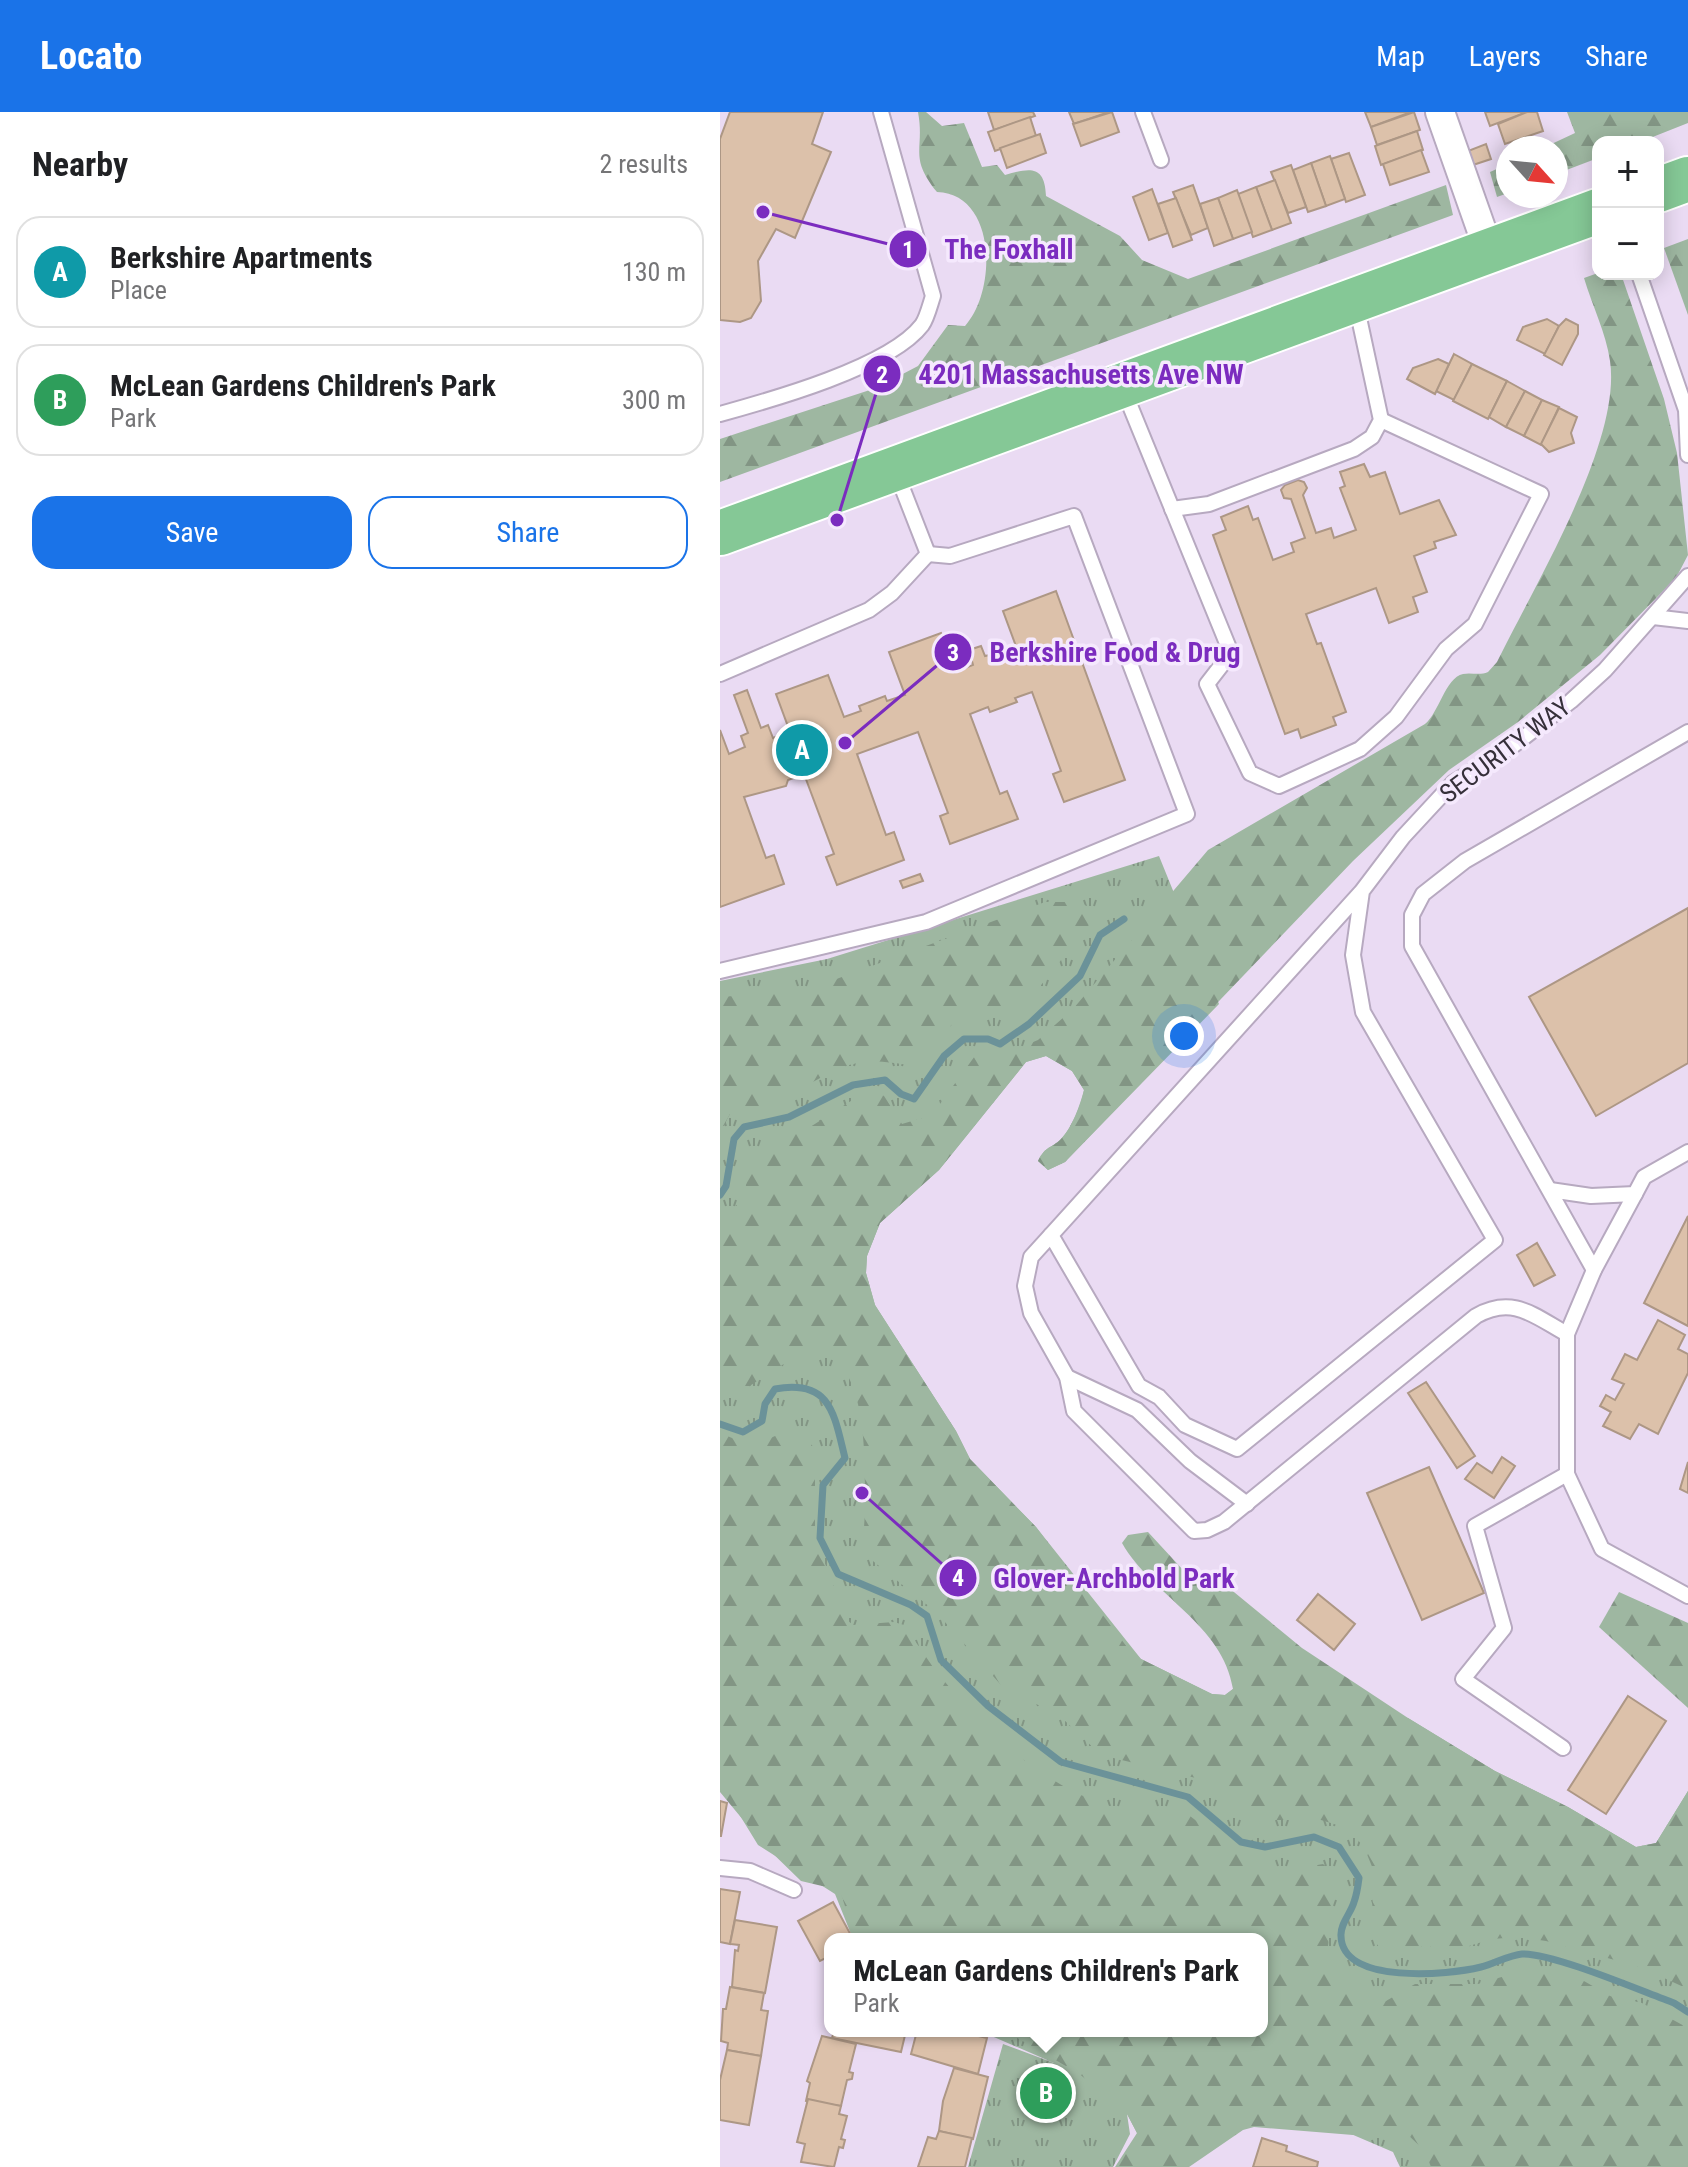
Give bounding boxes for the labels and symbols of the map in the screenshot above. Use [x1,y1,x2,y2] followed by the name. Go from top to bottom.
[1496,136,1568,208] north arrow
[888,223,1089,275] callout: The Foxhall
[944,233,1074,266] text: The Foxhall
[902,236,914,264] text: 1
[862,348,1260,400] callout: 4201 Massachusetts Ave NW
[918,358,1244,391] text: 4201 Massachusetts Ave NW
[876,361,888,389] text: 2
[933,626,1256,678] callout: Berkshire Food & Drug
[989,636,1241,669] text: Berkshire Food & Drug
[947,639,959,667] text: 3
[1434,691,1576,809] street label: SECURITY WAY
[776,720,828,780] pin: A
[1164,1016,1204,1056] your location
[938,1552,1251,1604] callout: Glover-Archbold Park
[993,1562,1235,1595] text: Glover-Archbold Park
[952,1564,964,1592] text: 4
[1020,2063,1072,2123] pin: B

